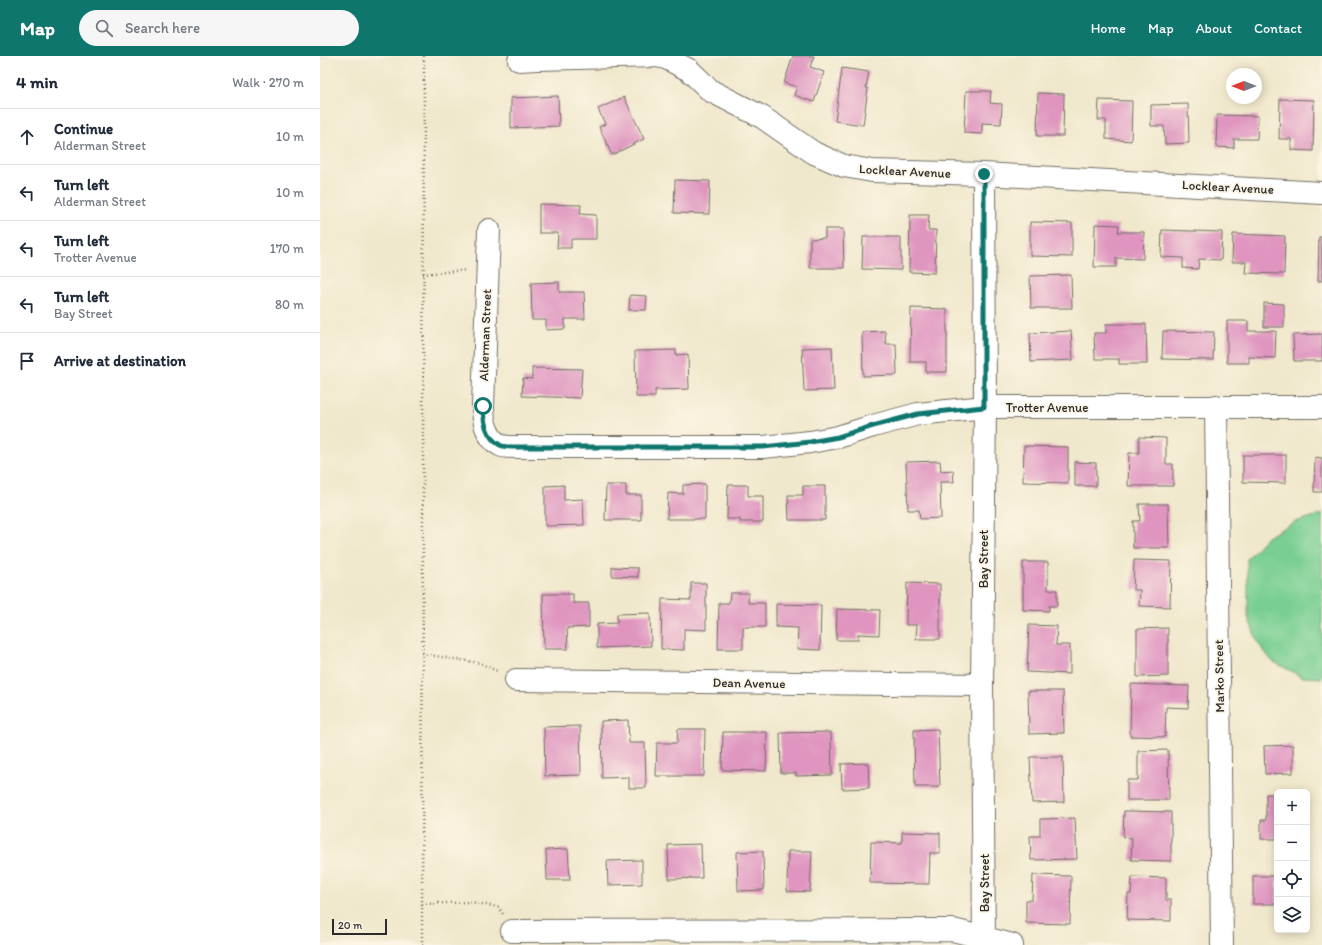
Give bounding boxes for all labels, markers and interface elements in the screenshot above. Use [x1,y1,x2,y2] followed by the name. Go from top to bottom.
[79,10,359,46] search box
[20,17,55,40] text: Map
[93,17,115,39] icon: search
[125,19,200,37] text: Search here
[1091,20,1126,37] text: Home
[1148,20,1174,37] text: Map
[1196,20,1232,37] text: About
[1254,20,1302,37] text: Contact
[1226,68,1262,104] north arrow
[16,72,58,92] text: 4 min
[232,75,304,90] text: Walk · 270 m
[54,120,113,138] text: Continue
[16,126,38,148] icon: ahead
[276,129,304,144] text: 10 m
[54,138,146,153] text: Alderman Street
[859,161,951,181] street label: Locklear Avenue
[975,165,993,183] route end
[54,176,109,194] text: Turn left
[1182,177,1274,197] street label: Locklear Avenue
[16,182,38,204] icon: left
[276,185,304,200] text: 10 m
[54,194,146,209] text: Alderman Street
[54,232,109,250] text: Turn left
[16,238,38,260] icon: left
[270,241,304,256] text: 170 m
[54,250,137,265] text: Trotter Avenue
[54,288,109,306] text: Turn left
[476,289,494,381] street label: Alderman Street
[16,294,38,316] icon: left
[275,297,304,312] text: 80 m
[54,306,113,321] text: Bay Street
[16,350,38,372] icon: arrive
[54,352,186,370] text: Arrive at destination
[474,397,492,415] route start
[1006,400,1088,415] street label: Trotter Avenue
[976,530,991,588] street label: Bay Street
[1211,639,1227,713] street label: Marko Street
[712,675,786,691] street label: Dean Avenue
[1274,789,1310,933] map controls
[1274,789,1310,825] button: +
[1274,825,1310,861] button: −
[977,854,992,912] street label: Bay Street
[1274,861,1310,897] button: locate
[1274,897,1310,933] button: layers
[332,917,387,936] scale bar
[338,919,362,932] text: 20 m

